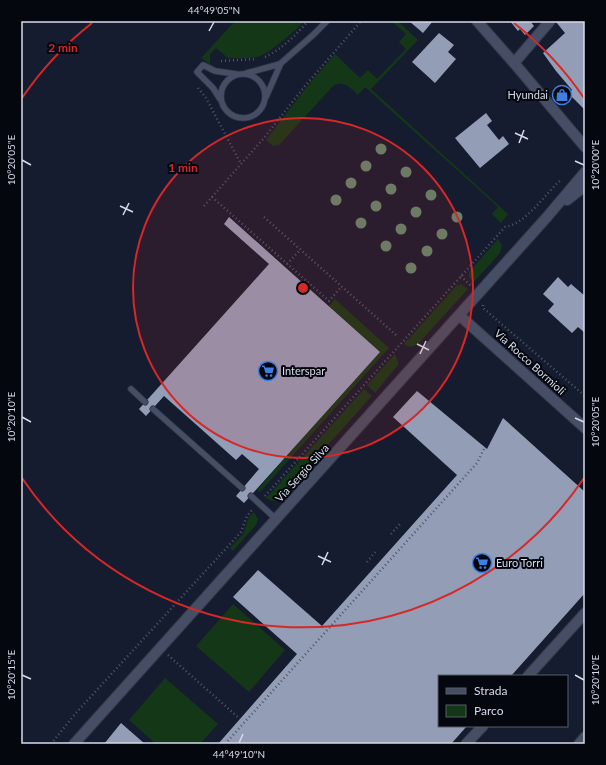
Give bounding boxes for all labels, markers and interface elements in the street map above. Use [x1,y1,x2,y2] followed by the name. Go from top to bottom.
[188,4,240,16] text: 44°49'05"N
[48,40,78,55] text: 2 min
[551,84,573,106] shop icon: Hyundai
[508,88,548,101] place label: Hyundai
[5,135,17,185] text: 10°20'05"E
[589,140,601,190] text: 10°20'00"E
[168,160,198,175] text: 1 min
[296,281,310,295] centre of rings
[492,326,569,397] street label: Via Rocco Bormioli
[257,360,279,382] supermarket icon: Interspar
[282,364,325,377] place label: Interspar
[5,392,17,442] text: 10°20'10"E
[589,397,601,447] text: 10°20'05"E
[272,441,331,504] street label: Via Sergio Silva
[471,552,493,574] supermarket icon: Euro Torri
[496,556,543,569] place label: Euro Torri
[5,650,17,700] text: 10°20'15"E
[589,655,601,705] text: 10°20'10"E
[438,675,568,727] legend
[474,683,507,698] text: Strada
[474,703,504,718] text: Parco
[213,748,265,760] text: 44°49'10"N

